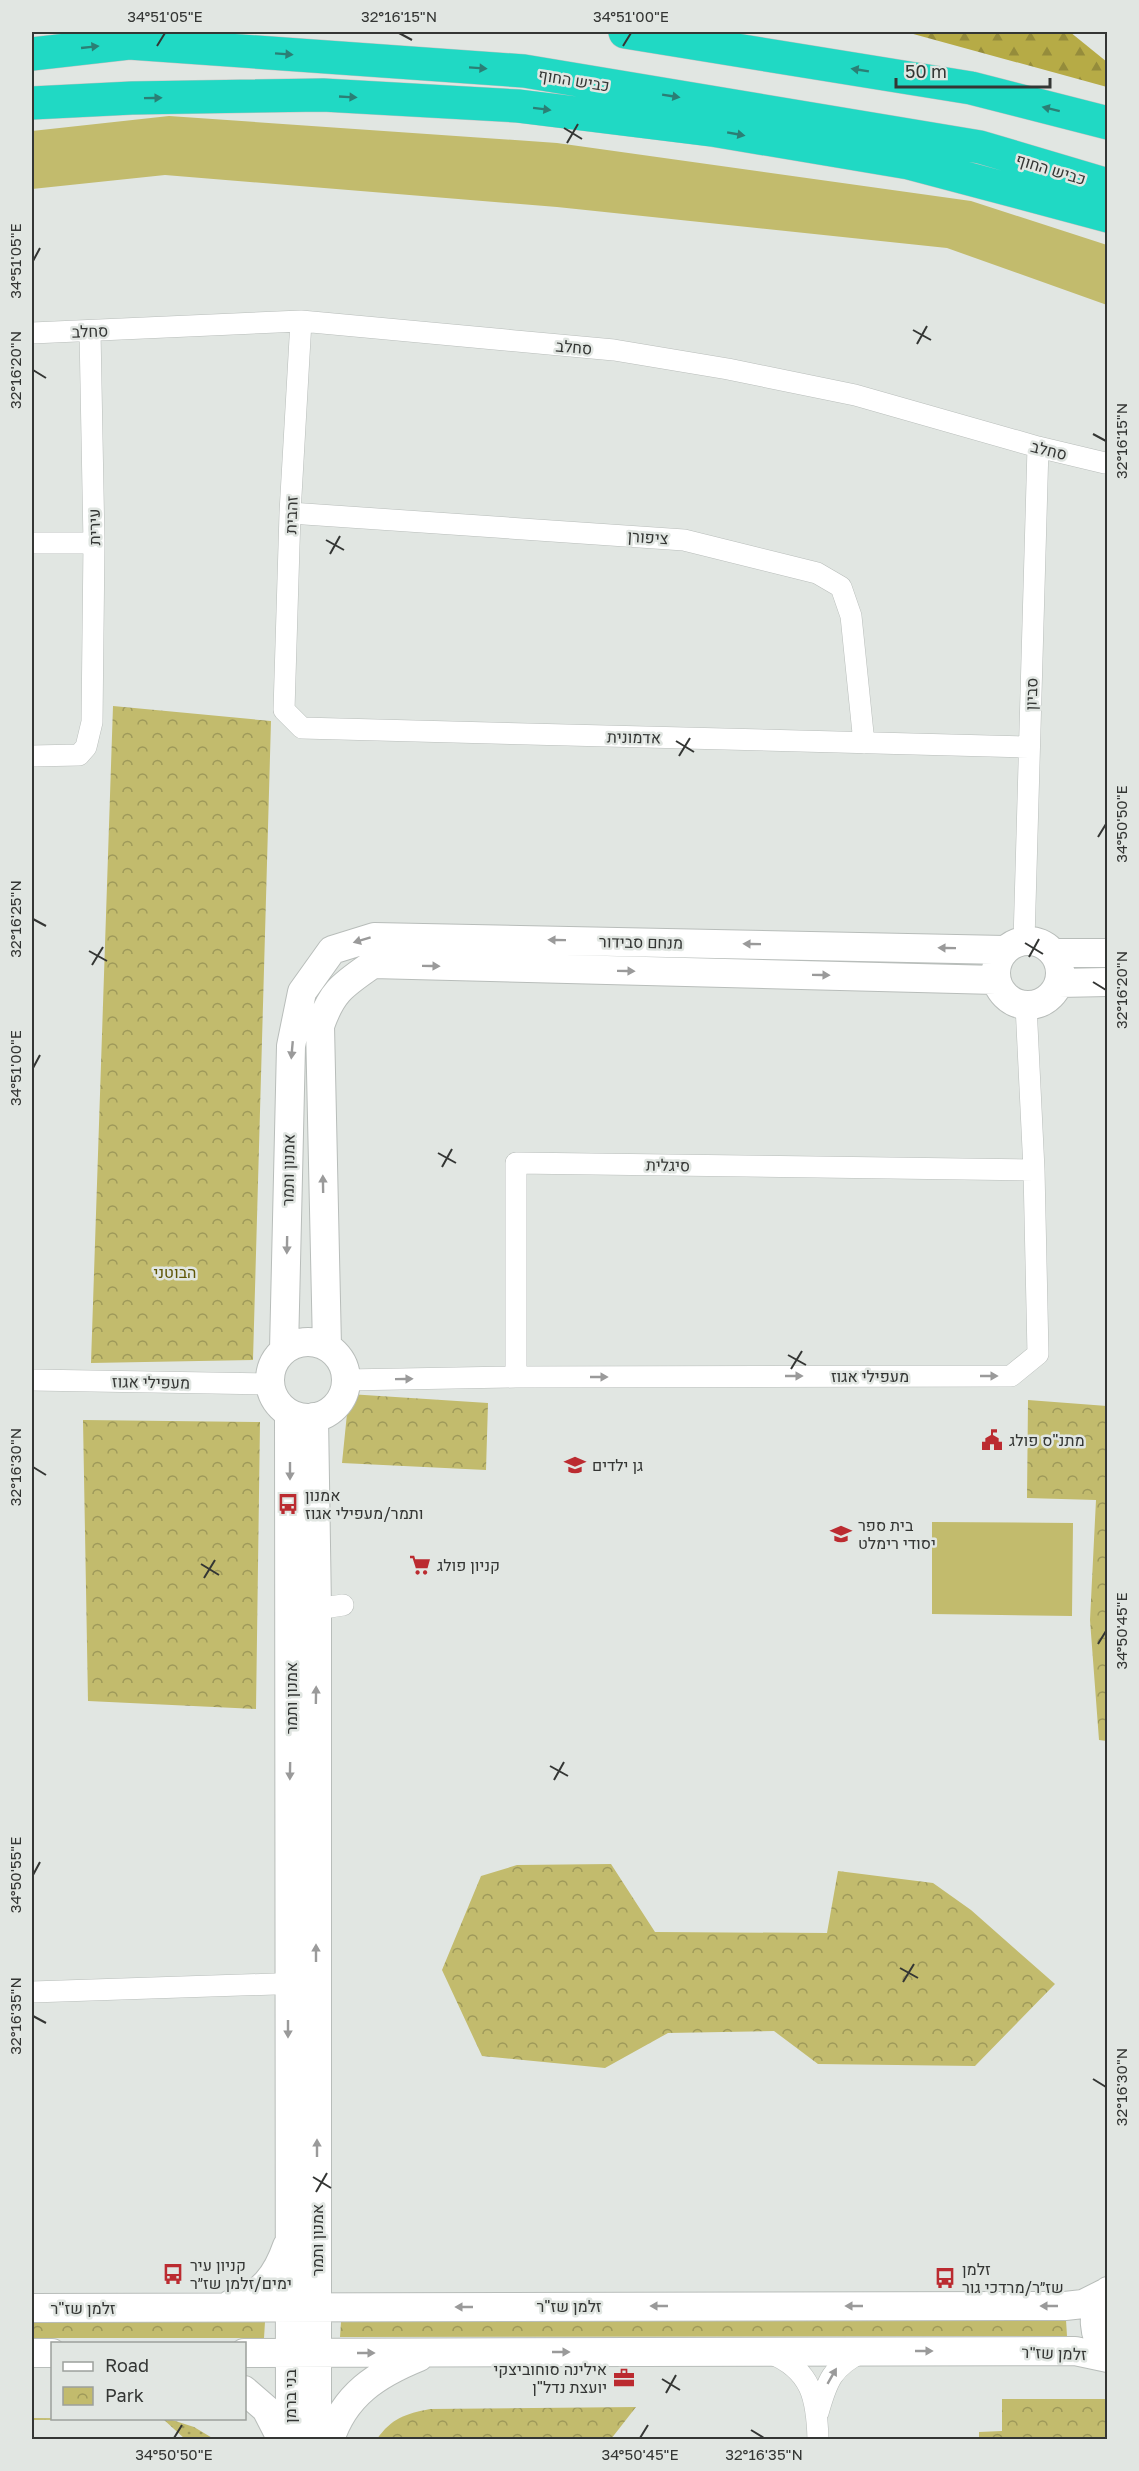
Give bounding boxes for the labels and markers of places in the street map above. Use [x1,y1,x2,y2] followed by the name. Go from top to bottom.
[980,1428,1004,1452] public building icon: מתנ"ס פולג
[1009,1430,1085,1450] place label: מתנ"ס פולג
[563,1453,587,1477] school or university icon: גן ילדים
[592,1455,643,1475] place label: גן ילדים
[305,1485,424,1523] place label: אמנון ותמר/מעפילי אגוז
[276,1492,300,1516] bus stop icon: אמנון ותמר/מעפילי אגוז
[858,1515,936,1553] place label: בית ספר יסודי רימלט
[829,1522,853,1546] school or university icon: בית ספר יסודי רימלט
[408,1553,432,1577] supermarket icon: קניון פולג
[437,1555,500,1575] place label: קניון פולג
[190,2255,292,2293] place label: קניון עיר ימים/זלמן שז״ר
[962,2259,1064,2297] place label: זלמן שז״ר/מרדכי גור
[161,2262,185,2286] bus stop icon: קניון עיר ימים/זלמן שז״ר
[933,2266,957,2290] bus stop icon: זלמן שז״ר/מרדכי גור
[494,2359,607,2397] place label: אילינה סוחוביצקי יועצת נדל"ן
[612,2366,636,2390] office icon: אילינה סוחוביצקי יועצת נדל"ן

